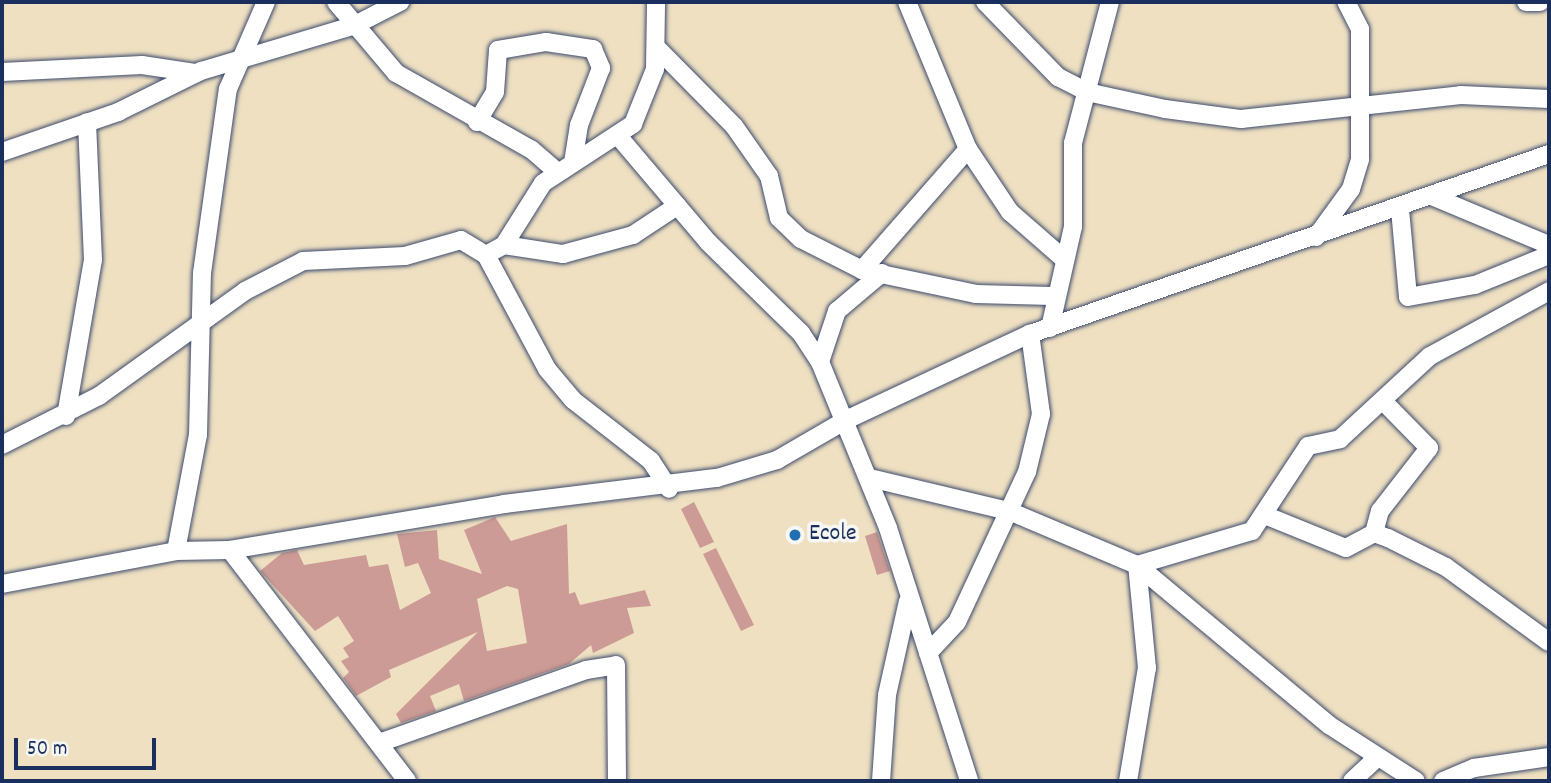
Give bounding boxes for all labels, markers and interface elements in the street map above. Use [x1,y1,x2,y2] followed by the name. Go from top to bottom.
[809,521,856,549] place label: Ecole
[787,527,803,543] marker: Ecole
[18,724,159,768] scale bar
[27,735,67,765] text: 50 m

